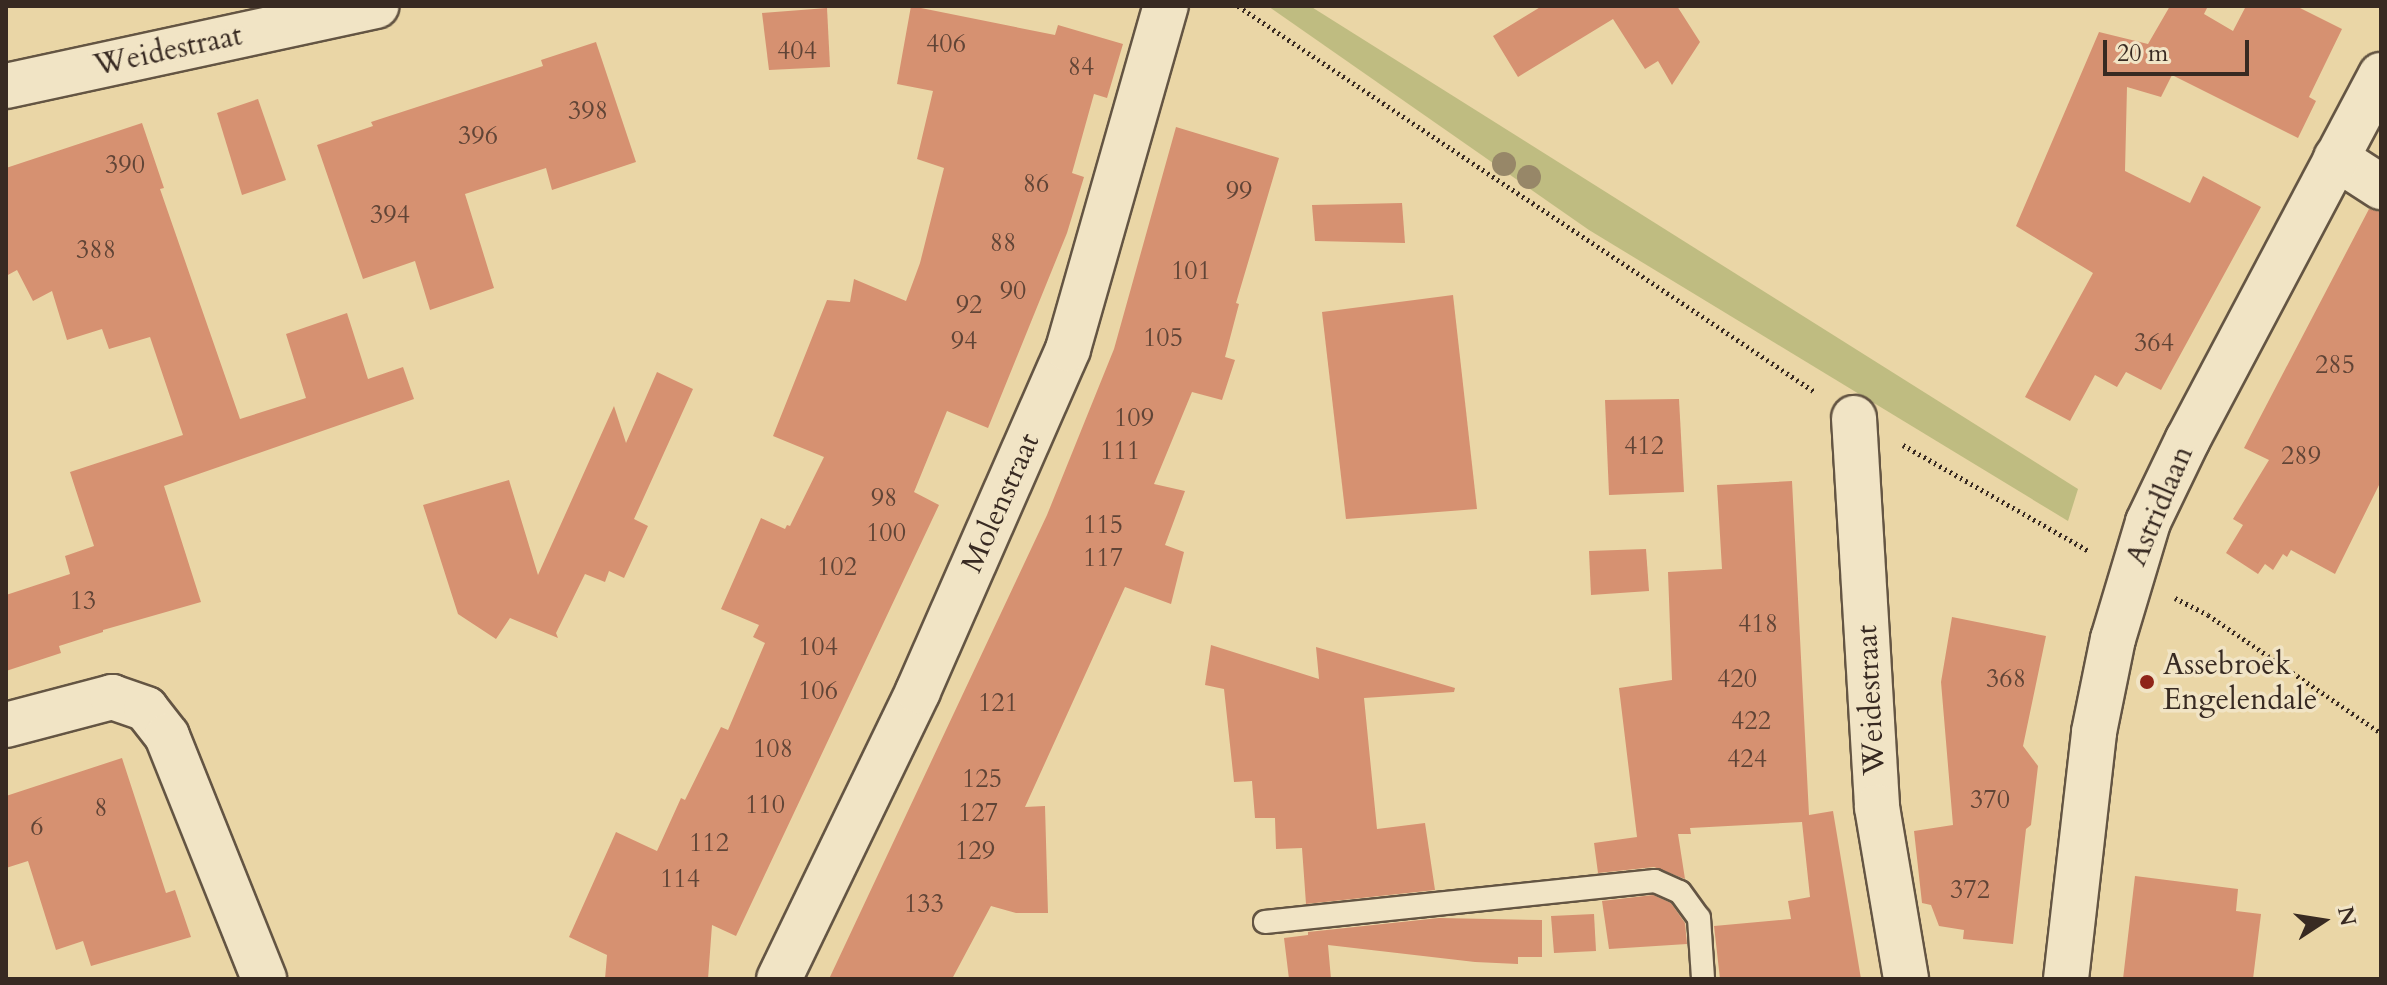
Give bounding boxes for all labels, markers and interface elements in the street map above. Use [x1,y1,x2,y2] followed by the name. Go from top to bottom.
[91,18,245,84] street label: Weidestraat
[2107,24,2253,74] scale bar
[926,28,966,60] house number: 406
[777,35,817,67] house number: 404
[2117,37,2168,70] text: 20 m
[1068,51,1094,83] house number: 84
[568,95,608,127] house number: 398
[458,120,498,152] house number: 396
[105,149,145,181] house number: 390
[1023,168,1049,200] house number: 86
[1226,175,1252,207] house number: 99
[370,199,410,231] house number: 394
[990,227,1016,259] house number: 88
[76,234,116,266] house number: 388
[1171,255,1211,287] house number: 101
[1000,275,1026,307] house number: 90
[956,289,982,321] house number: 92
[1143,322,1183,354] house number: 105
[951,325,977,357] house number: 94
[2134,327,2174,359] house number: 364
[2315,349,2355,381] house number: 285
[1114,402,1154,434] house number: 109
[954,428,1048,578] street label: Molenstraat
[1624,430,1664,462] house number: 412
[1100,435,1140,467] house number: 111
[2281,440,2321,472] house number: 289
[2119,441,2201,571] street label: Astridlaan
[871,482,897,514] house number: 98
[1083,509,1123,541] house number: 115
[866,517,906,549] house number: 100
[1083,542,1123,574] house number: 117
[817,551,857,583] house number: 102
[70,585,96,617] house number: 13
[1738,608,1778,640] house number: 418
[1849,624,1893,776] street label: Weidestraat
[798,631,838,663] house number: 104
[2163,647,2317,718] place label: Assebroek Engelendale
[1717,663,1757,695] house number: 420
[1986,663,2026,695] house number: 368
[2138,673,2156,691] marker: Assebroek Engelendale
[798,675,838,707] house number: 106
[978,687,1018,719] house number: 121
[1731,705,1771,737] house number: 422
[753,733,793,765] house number: 108
[1727,743,1767,775] house number: 424
[962,763,1002,795] house number: 125
[1970,784,2010,816] house number: 370
[745,789,785,821] house number: 110
[94,792,108,824] house number: 8
[958,797,998,829] house number: 127
[30,811,44,843] house number: 6
[689,827,729,859] house number: 112
[955,835,995,867] house number: 129
[660,863,700,895] house number: 114
[1950,874,1990,906] house number: 372
[2283,881,2363,961] north arrow
[904,888,944,920] house number: 133
[2330,904,2363,928] text: N

